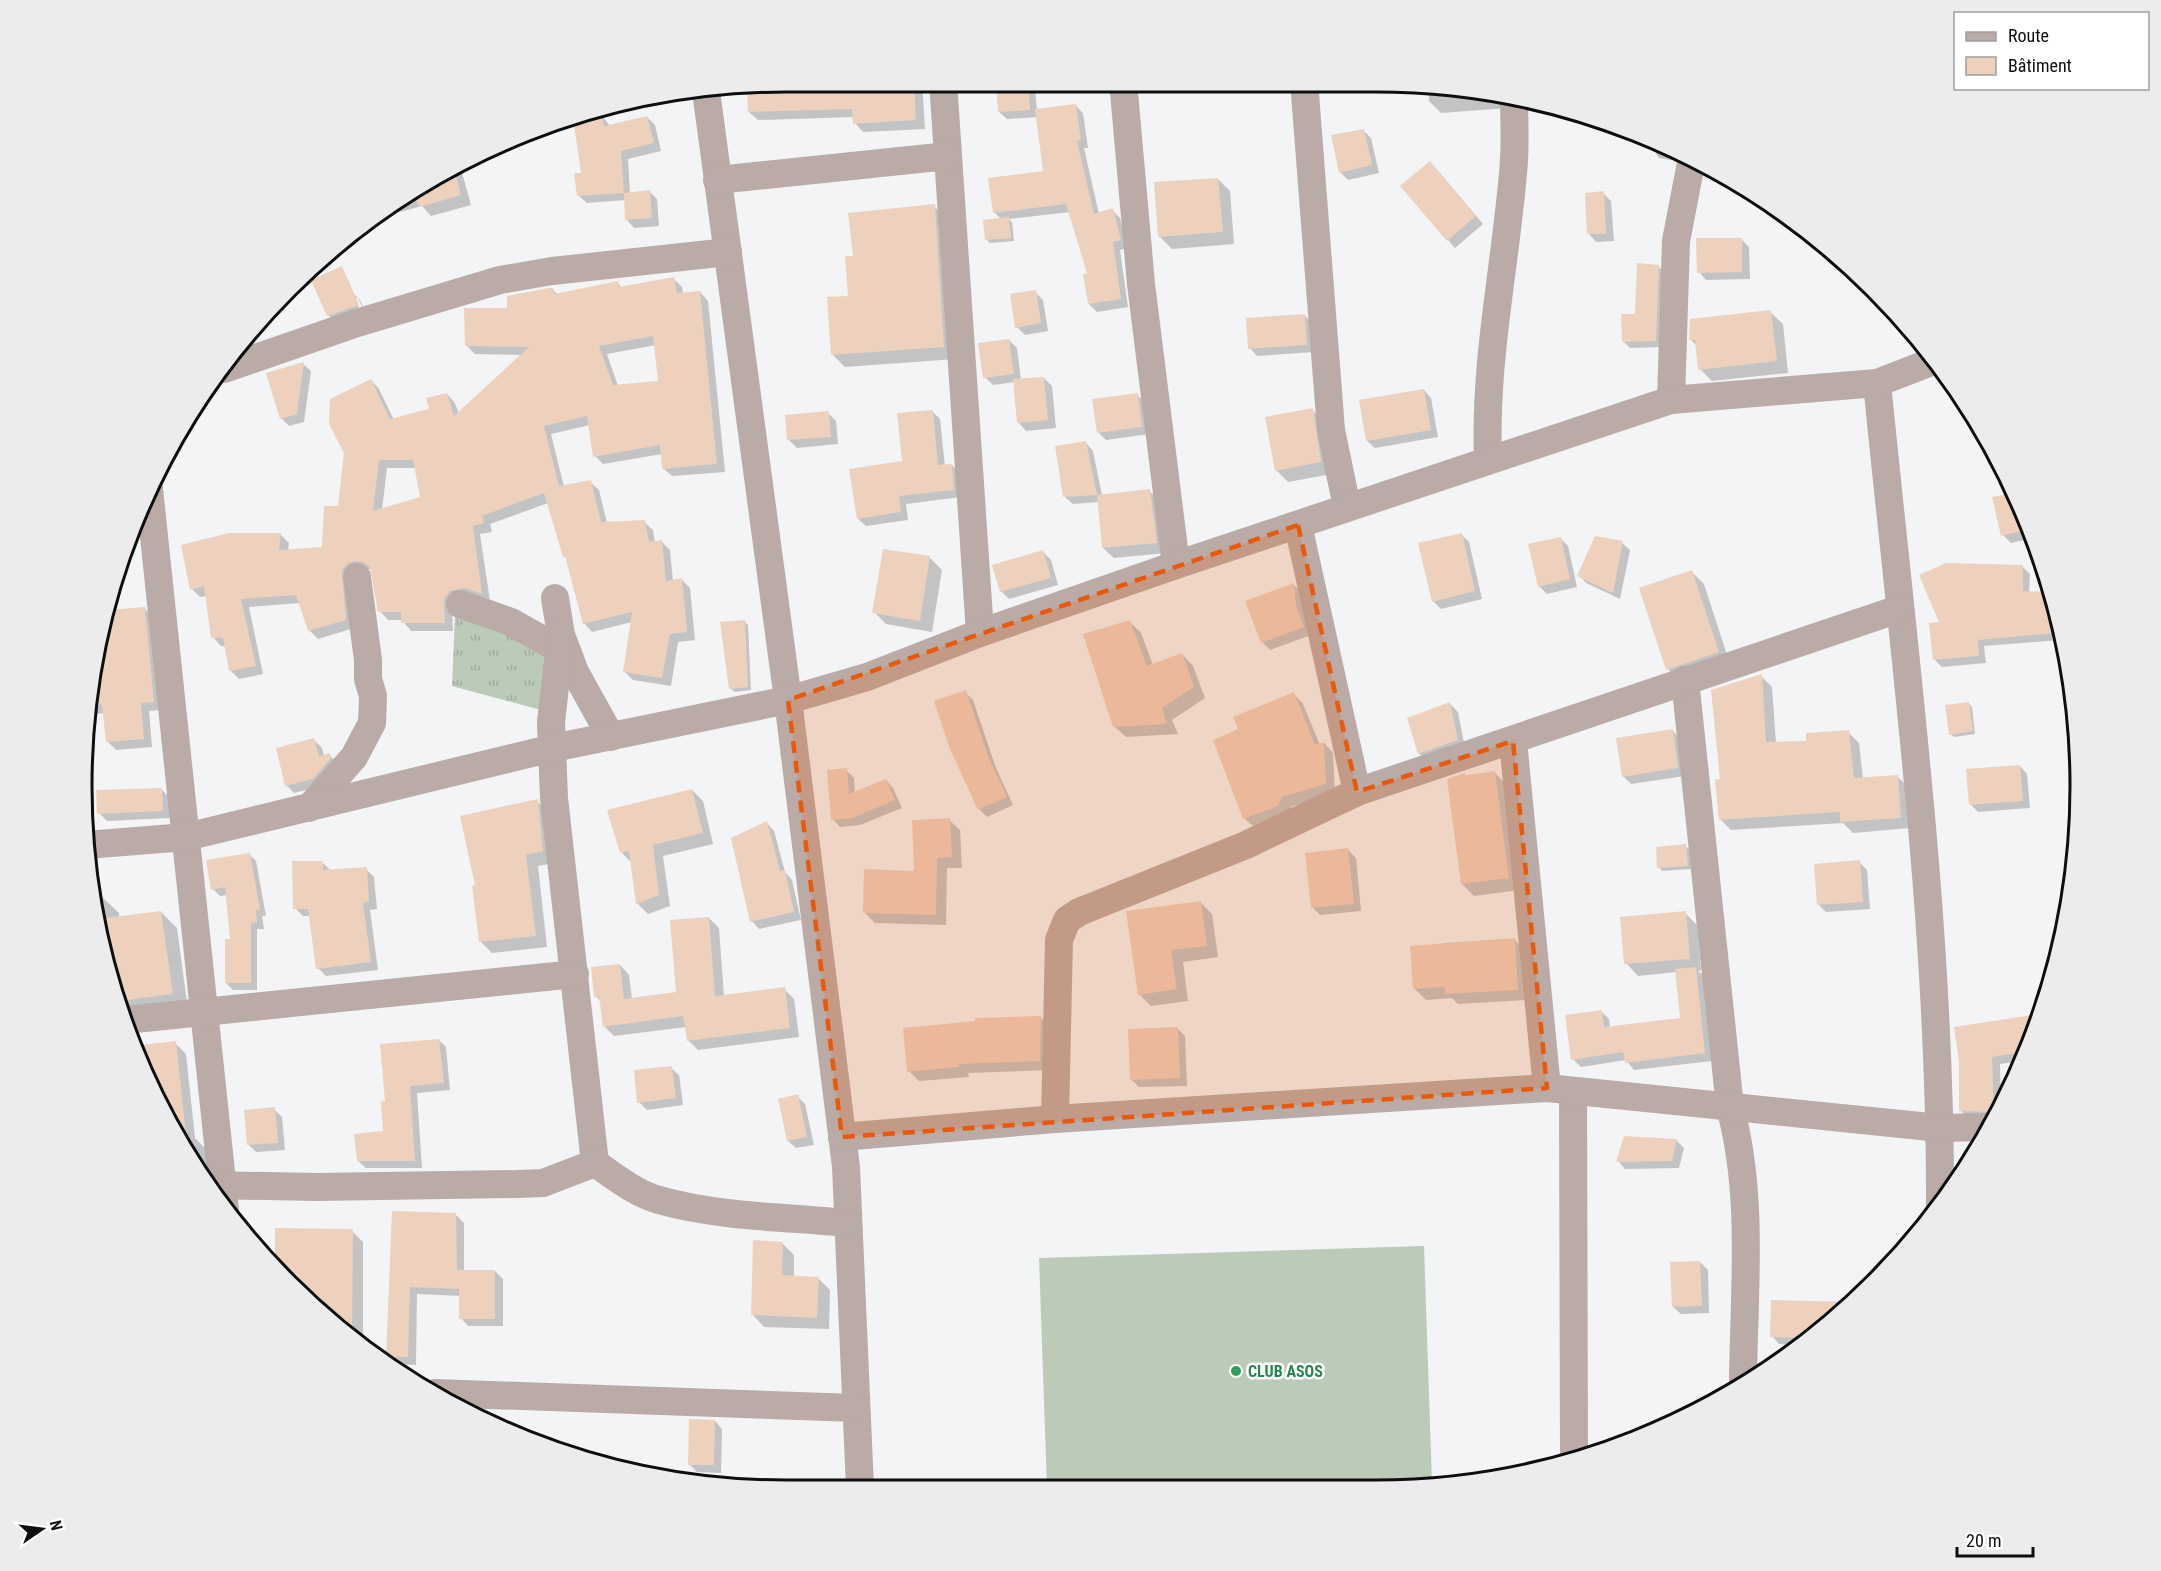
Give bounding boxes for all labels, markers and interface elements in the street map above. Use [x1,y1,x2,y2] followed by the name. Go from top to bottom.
[1954,12,2149,90] legend
[2008,25,2049,46] text: Route
[2008,55,2072,76] text: Bâtiment
[1248,1362,1323,1381] place label: CLUB ASOS
[1229,1364,1243,1378] marker: CLUB ASOS
[12,1499,72,1559] north arrow
[46,1518,66,1533] text: N
[1957,1520,2034,1558] scale bar
[1966,1530,2001,1551] text: 20 m

